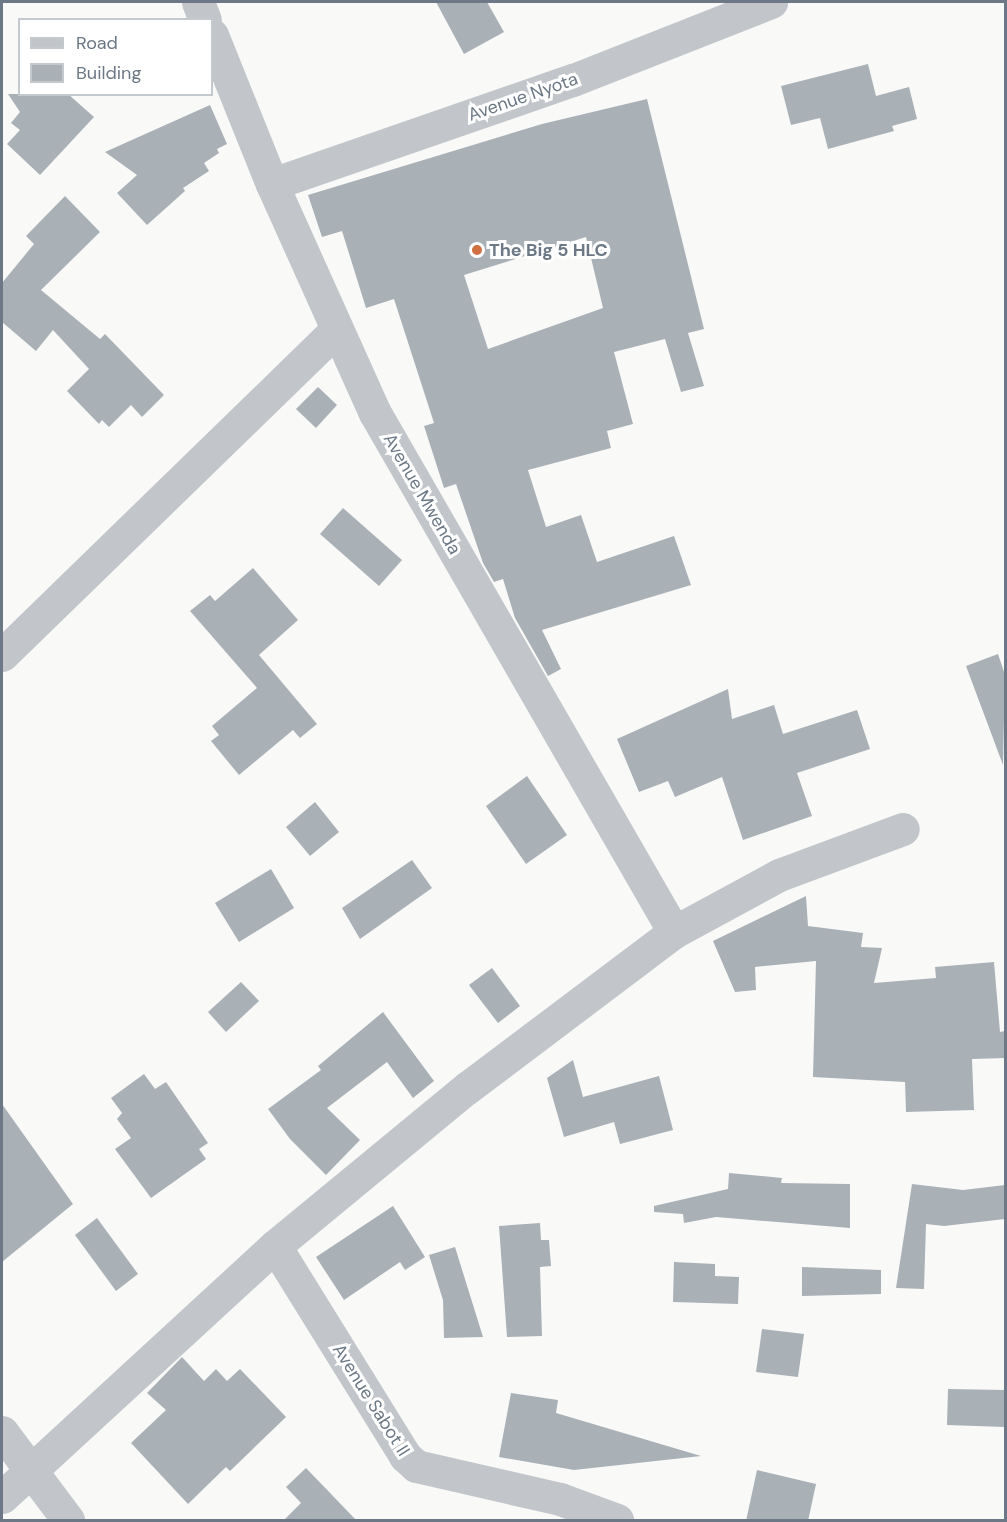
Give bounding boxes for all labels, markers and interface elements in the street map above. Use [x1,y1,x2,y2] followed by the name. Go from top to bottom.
[18,18,213,96] legend
[76,31,118,55] text: Road
[76,61,141,85] text: Building
[465,68,581,126] street label: Avenue Nyota
[489,239,608,261] place label: The Big 5 HLC
[470,243,484,257] marker: The Big 5 HLC
[379,430,465,558] street label: Avenue Mwenda
[328,1340,414,1460] street label: Avenue Sabot II

